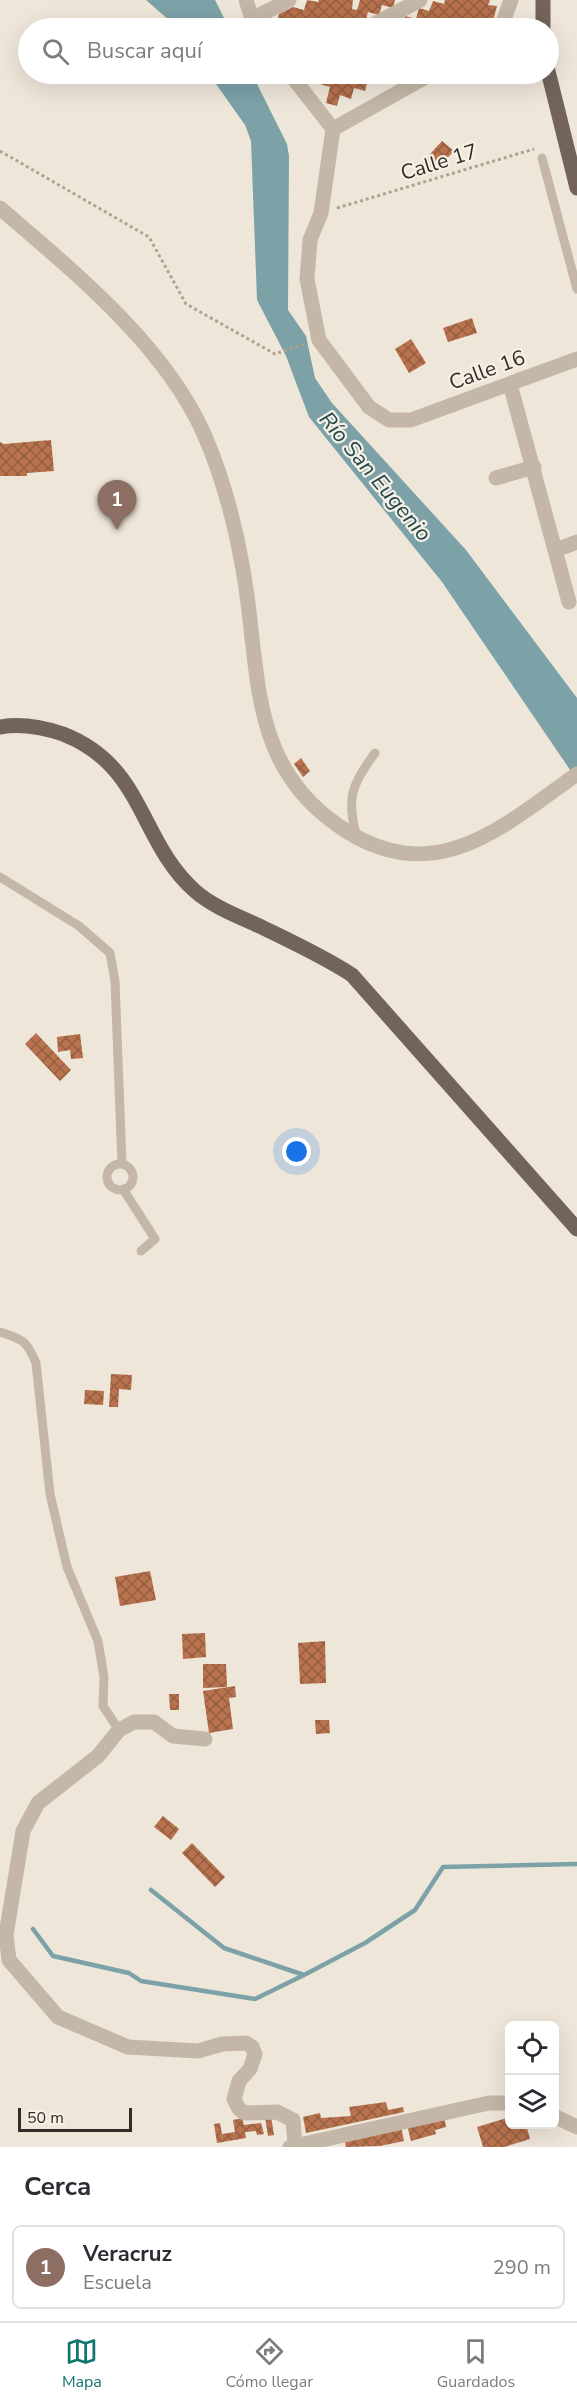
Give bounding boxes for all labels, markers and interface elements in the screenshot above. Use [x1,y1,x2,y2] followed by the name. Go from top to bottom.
[18,18,559,84] search box
[39,35,72,68] icon: search
[87,36,202,66] text: Buscar aquí
[397,137,481,187] street label: Calle 17
[445,343,529,397] street label: Calle 16
[312,405,438,548] water label: Río San Eugenio
[98,480,136,530] pin: 1
[282,1137,311,1166] your location
[505,2021,559,2129] map controls
[505,2021,559,2075] button: locate
[505,2075,559,2129] button: layers
[18,2105,132,2132] scale bar
[27,2107,64,2129] text: 50 m
[24,2169,91,2204] text: Cerca
[83,2239,172,2269] text: Veracruz
[40,2254,52,2281] text: 1
[493,2254,551,2281] text: 290 m
[83,2269,152,2296] text: Escuela
[62,2335,102,2393] tab: Mapa
[226,2335,313,2393] tab: Cómo llegar
[437,2335,515,2393] tab: Guardados

